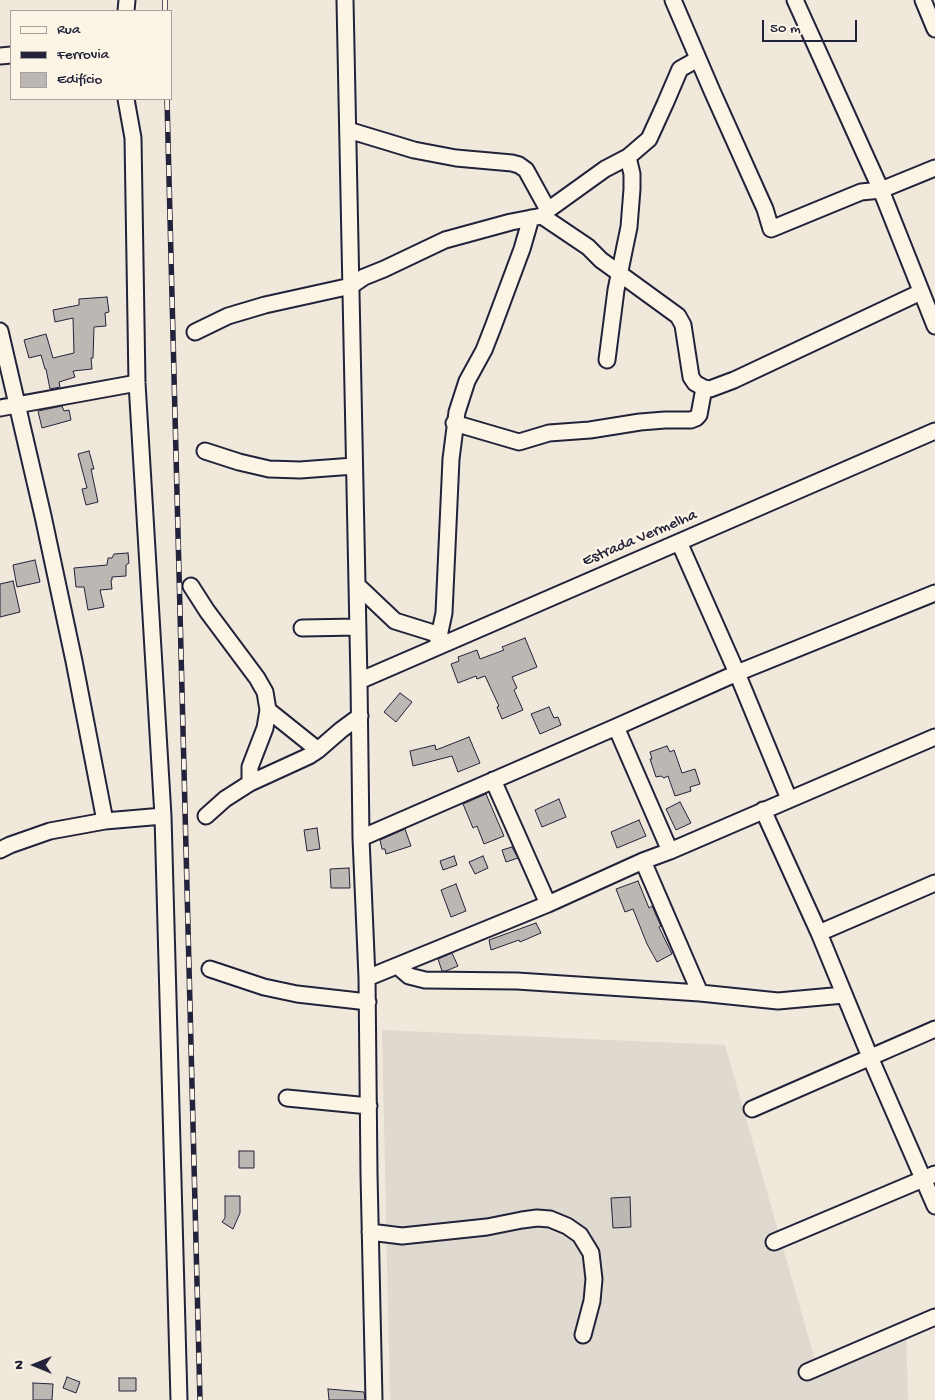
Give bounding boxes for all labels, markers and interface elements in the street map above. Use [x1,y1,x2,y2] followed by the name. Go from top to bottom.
[10,10,172,100] legend
[765,10,860,42] scale bar
[770,20,801,38] text: 50 m
[57,21,80,39] text: Rua
[57,46,109,64] text: Ferrovia
[57,71,102,89] text: Edifício
[580,506,700,572] street label: Estrada Vermelha
[10,1340,60,1390] north arrow
[11,1360,28,1370] text: N

